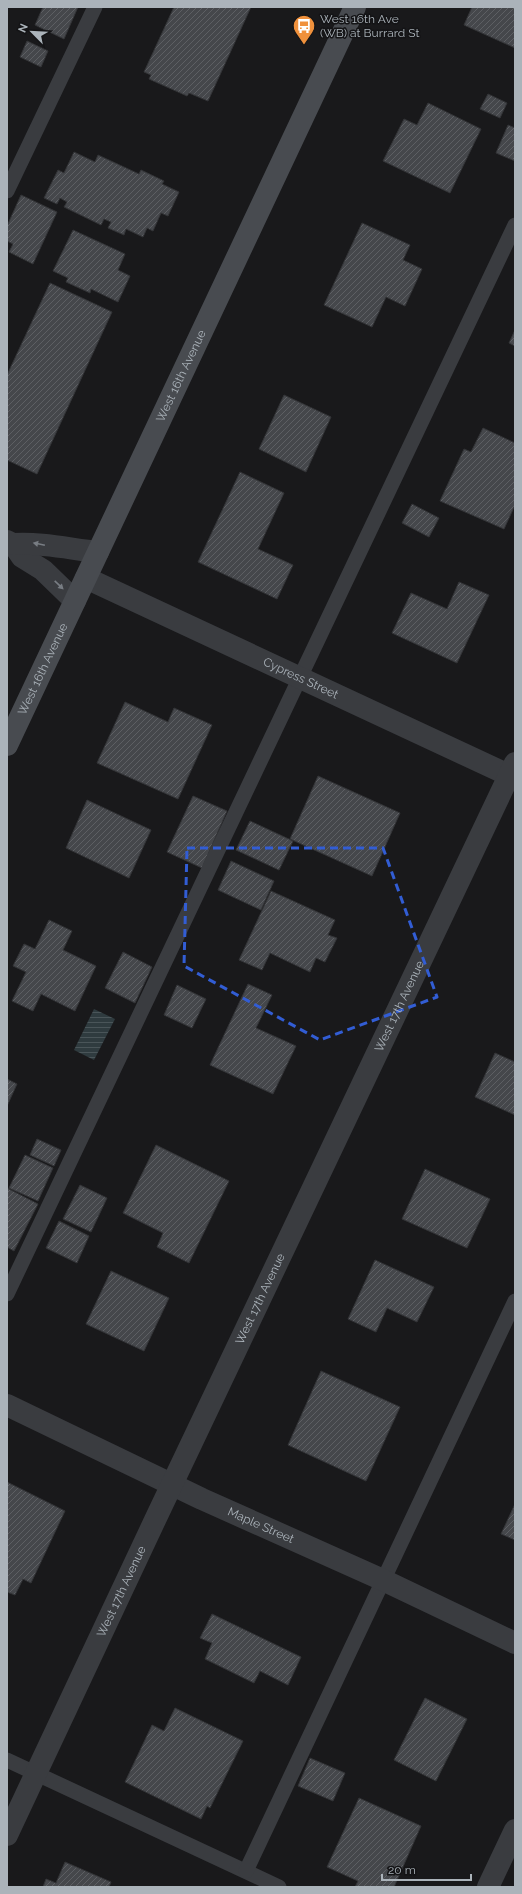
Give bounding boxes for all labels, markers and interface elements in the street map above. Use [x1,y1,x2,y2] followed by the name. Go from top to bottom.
[12,12,52,52] north arrow
[320,12,419,40] place label: West 16th Ave (WB) at Burrard St
[291,13,317,46] bus stop icon: West 16th Ave (WB) at Burrard St
[16,22,31,35] text: N
[153,328,209,424] street label: West 16th Avenue
[33,541,45,547] one-way arrow
[54,580,64,590] one-way arrow
[15,621,70,717] street label: West 16th Avenue
[261,655,341,702] street label: Cypress Street
[372,958,427,1054] street label: West 17th Avenue
[233,1251,288,1347] street label: West 17th Avenue
[226,1504,296,1546] street label: Maple Street
[94,1544,149,1639] street label: West 17th Avenue
[382,1856,471,1882] scale bar
[388,1863,416,1877] text: 20 m

